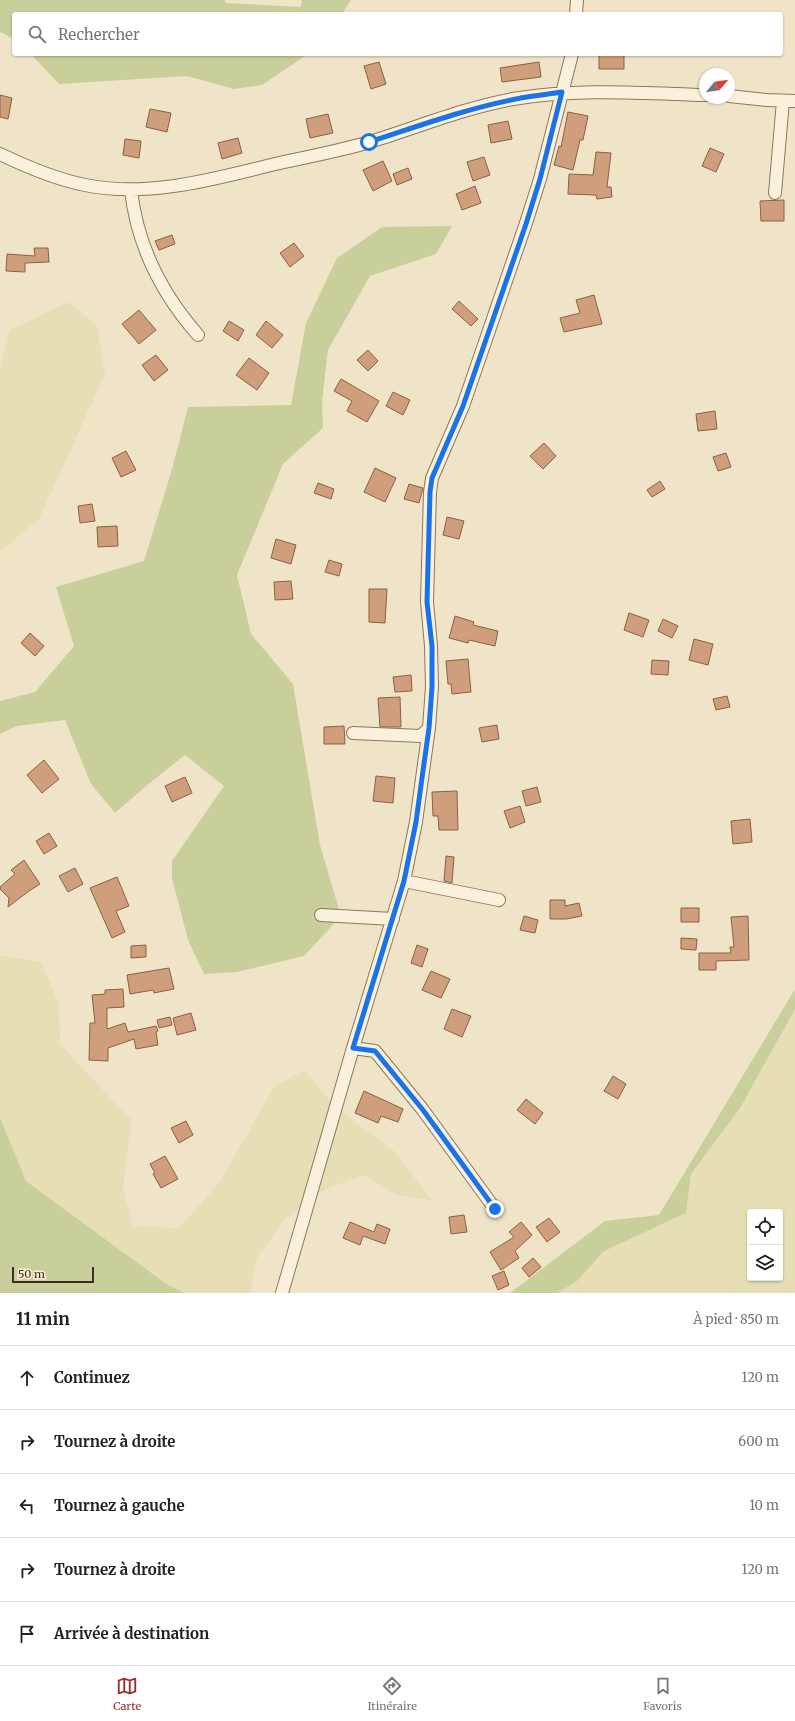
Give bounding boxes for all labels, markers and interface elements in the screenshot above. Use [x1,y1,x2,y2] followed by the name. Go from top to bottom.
[12,12,783,56] search box
[26,23,48,45] icon: search
[58,25,140,44] text: Rechercher
[699,68,735,104] north arrow
[360,133,378,151] route start
[486,1200,504,1218] route end
[747,1209,783,1281] map controls
[747,1209,783,1245] button: locate
[747,1245,783,1281] button: layers
[12,1265,94,1284] scale bar
[18,1267,45,1281] text: 50 m
[16,1308,70,1330] text: 11 min
[693,1311,779,1328] text: À pied · 850 m
[16,1367,38,1389] icon: ahead
[54,1368,130,1387] text: Continuez
[741,1369,779,1386] text: 120 m
[16,1431,38,1453] icon: right
[54,1432,175,1451] text: Tournez à droite
[738,1433,779,1450] text: 600 m
[16,1495,38,1517] icon: left
[54,1496,185,1515] text: Tournez à gauche
[749,1497,779,1514] text: 10 m
[16,1559,38,1581] icon: right
[54,1560,175,1579] text: Tournez à droite
[741,1561,779,1578] text: 120 m
[16,1623,38,1645] icon: arrive
[54,1624,209,1643] text: Arrivée à destination
[113,1675,141,1713] tab: Carte
[368,1675,417,1713] tab: Itinéraire
[643,1675,682,1713] tab: Favoris

